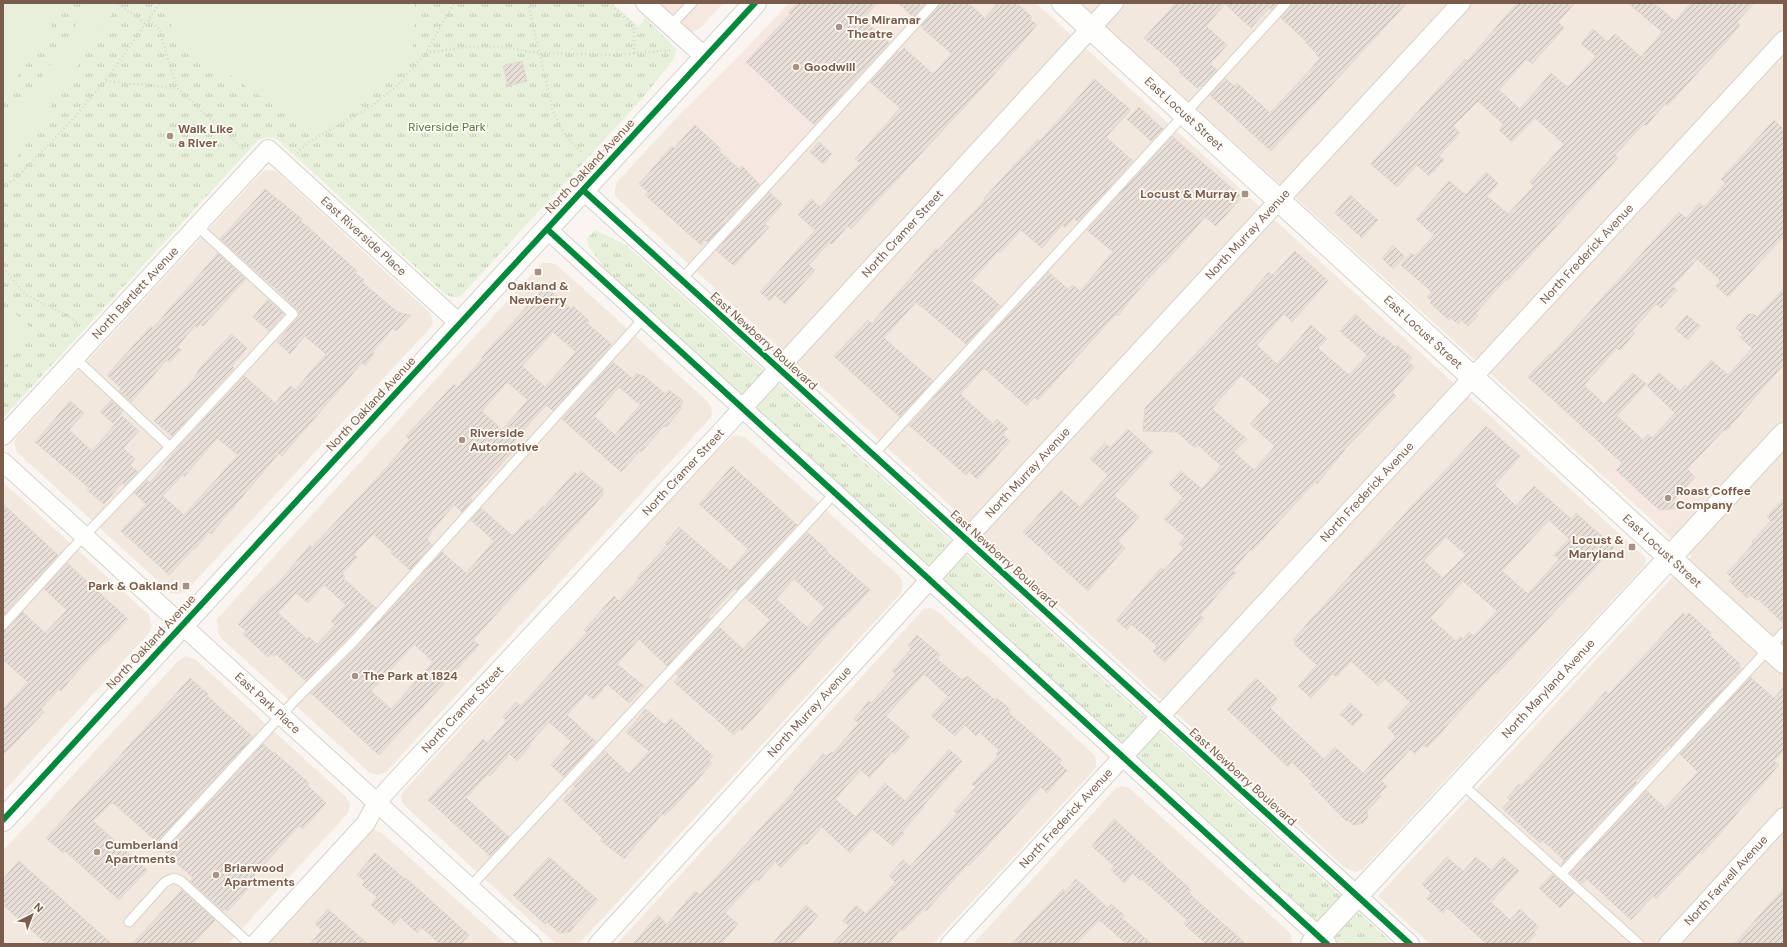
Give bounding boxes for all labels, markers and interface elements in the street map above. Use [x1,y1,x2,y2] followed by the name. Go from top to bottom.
[847,12,921,42] place label: The Miramar Theatre
[834,22,844,32] marker: The Miramar Theatre
[804,59,855,75] place label: Goodwill
[791,62,801,72] marker: Goodwill
[1141,73,1227,154] street label: East Locust Street
[542,115,638,217] street label: North Oakland Avenue
[408,119,486,135] park label: Riverside Park
[178,121,233,151] place label: Walk Like a River
[165,131,175,141] marker: Walk Like a River
[858,186,947,281] street label: North Cramer Street
[1140,186,1238,202] place label: Locust & Murray
[1202,186,1293,283] street label: North Murray Avenue
[1240,189,1250,199] marker: Locust & Murray
[317,193,410,279] street label: East Riverside Place
[1536,200,1637,307] street label: North Frederick Avenue
[89,243,182,342] street label: North Bartlett Avenue
[533,267,543,277] marker: Oakland & Newberry
[507,278,569,308] place label: Oakland & Newberry
[707,289,821,393] street label: East Newberry Boulevard
[1380,292,1466,373] street label: East Locust Street
[323,353,419,455] street label: North Oakland Avenue
[982,424,1074,521] street label: North Murray Avenue
[470,425,539,455] place label: Riverside Automotive
[639,425,728,519] street label: North Cramer Street
[457,435,467,445] marker: Riverside Automotive
[1317,438,1417,545] street label: North Frederick Avenue
[1676,483,1751,513] place label: Roast Coffee Company
[1663,493,1673,503] marker: Roast Coffee Company
[947,507,1061,611] street label: East Newberry Boulevard
[1619,511,1706,591] street label: East Locust Street
[1569,532,1625,562] place label: Locust & Maryland
[1627,542,1637,552] marker: Locust & Maryland
[88,578,178,594] place label: Park & Oakland
[181,581,191,591] marker: Park & Oakland
[103,591,199,693] street label: North Oakland Avenue
[1498,635,1599,742] street label: North Maryland Avenue
[418,662,507,756] street label: North Cramer Street
[764,663,855,761] street label: North Murray Avenue
[363,668,458,684] place label: The Park at 1824
[231,669,304,737] street label: East Park Place
[350,671,360,681] marker: The Park at 1824
[1186,725,1300,829] street label: East Newberry Boulevard
[1016,765,1116,872] street label: North Frederick Avenue
[1681,832,1771,929] street label: North Farwell Avenue
[105,837,178,867] place label: Cumberland Apartments
[92,847,102,857] marker: Cumberland Apartments
[224,860,295,890] place label: Briarwood Apartments
[211,870,221,880] marker: Briarwood Apartments
[12,895,52,935] north arrow
[31,900,46,915] text: N

